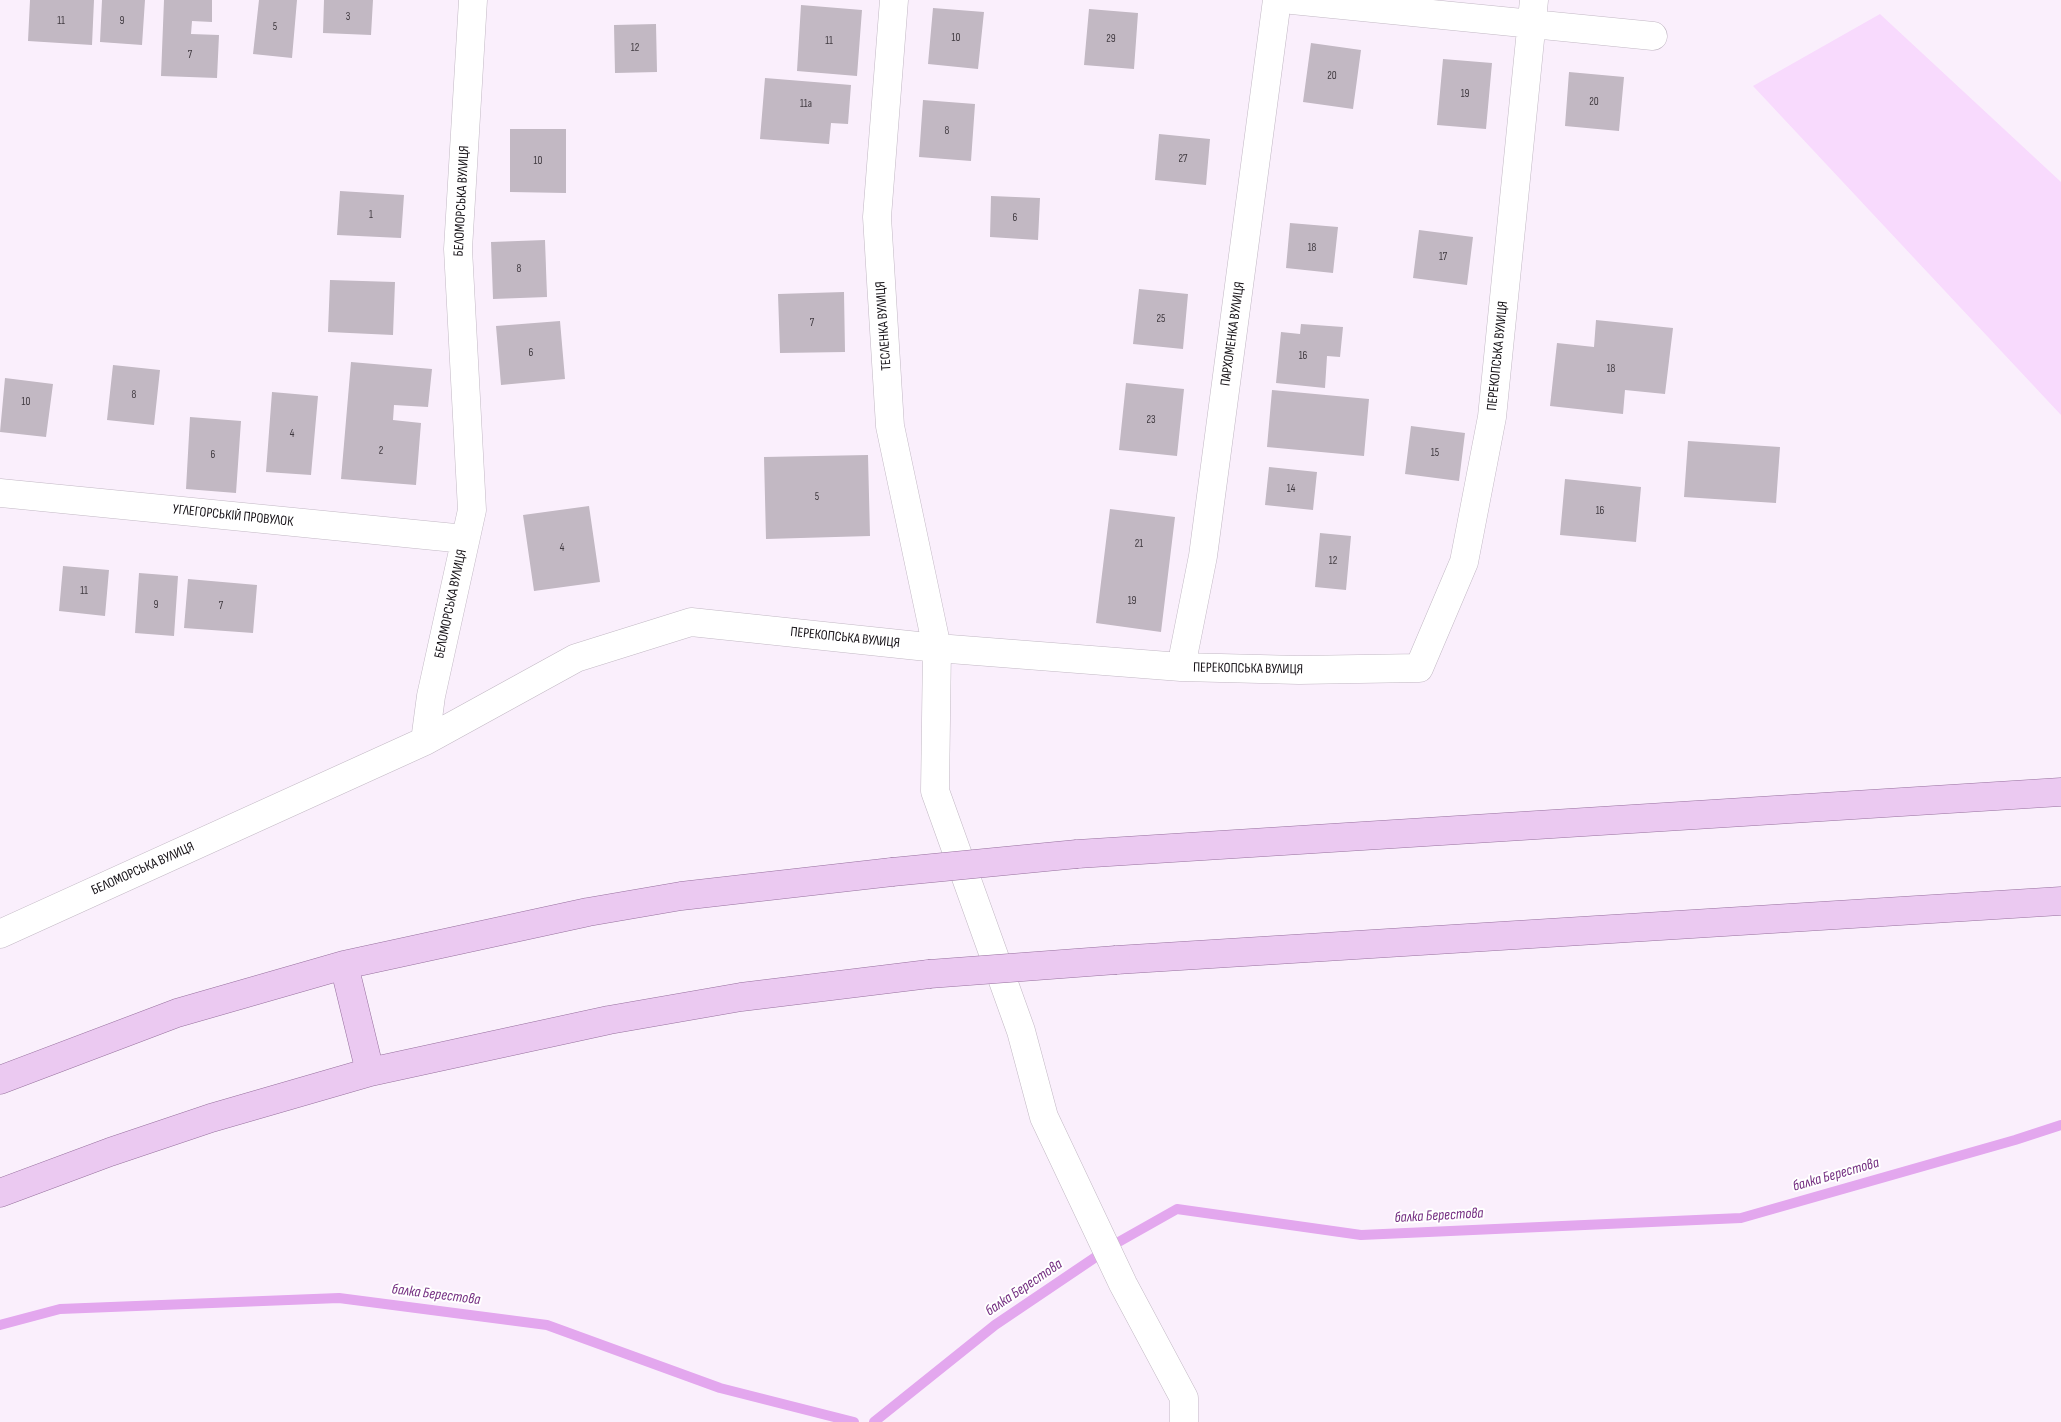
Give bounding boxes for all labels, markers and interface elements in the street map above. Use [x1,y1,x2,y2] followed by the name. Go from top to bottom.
[346,10,350,24] house number: 3
[57,14,65,28] house number: 11
[120,14,124,28] house number: 9
[273,20,277,34] house number: 5
[952,31,960,45] house number: 10
[1106,32,1116,46] house number: 29
[825,34,833,48] house number: 11
[631,41,639,55] house number: 12
[188,48,192,62] house number: 7
[1327,69,1337,83] house number: 20
[1461,87,1469,101] house number: 19
[1589,95,1599,109] house number: 20
[800,97,812,111] house number: 11а
[945,124,949,138] house number: 8
[451,145,473,257] street label: БЕЛОМОРСЬКА ВУЛИЦЯ
[1179,152,1187,166] house number: 27
[534,154,542,168] house number: 10
[369,208,373,222] house number: 1
[1013,211,1017,225] house number: 6
[1308,241,1316,255] house number: 18
[1439,250,1447,264] house number: 17
[517,262,521,276] house number: 8
[873,281,895,371] street label: ТЕСЛЕНКА ВУЛИЦЯ
[1217,281,1249,387] street label: ПАРХОМЕНКА ВУЛИЦЯ
[1484,300,1512,412] street label: ПЕРЕКОПСЬКА ВУЛИЦЯ
[1157,312,1165,326] house number: 25
[810,316,814,330] house number: 7
[529,346,533,360] house number: 6
[1299,349,1307,363] house number: 16
[1607,362,1615,376] house number: 18
[132,388,136,402] house number: 8
[22,395,30,409] house number: 10
[1146,413,1156,427] house number: 23
[290,427,294,441] house number: 4
[379,444,383,458] house number: 2
[1431,446,1439,460] house number: 15
[211,448,215,462] house number: 6
[1287,482,1295,496] house number: 14
[815,490,819,504] house number: 5
[172,501,294,531] street label: УГЛЕГОРСЬКIЙ ПРОВУЛОК
[1596,504,1604,518] house number: 16
[1135,537,1143,551] house number: 21
[560,541,564,555] house number: 4
[431,548,471,660] street label: БЕЛОМОРСЬКА ВУЛИЦЯ
[1329,554,1337,568] house number: 12
[80,584,88,598] house number: 11
[1128,594,1136,608] house number: 19
[154,598,158,612] house number: 9
[219,599,223,613] house number: 7
[789,624,901,652] street label: ПЕРЕКОПСЬКА ВУЛИЦЯ
[1193,660,1303,678] street label: ПЕРЕКОПСЬКА ВУЛИЦЯ
[89,839,197,899] street label: БЕЛОМОРСЬКА ВУЛИЦЯ
[1791,1154,1881,1196] water label: балка Берестова
[1394,1205,1484,1227] water label: балка Берестова
[982,1256,1066,1320] water label: балка Берестова
[391,1281,481,1309] water label: балка Берестова

